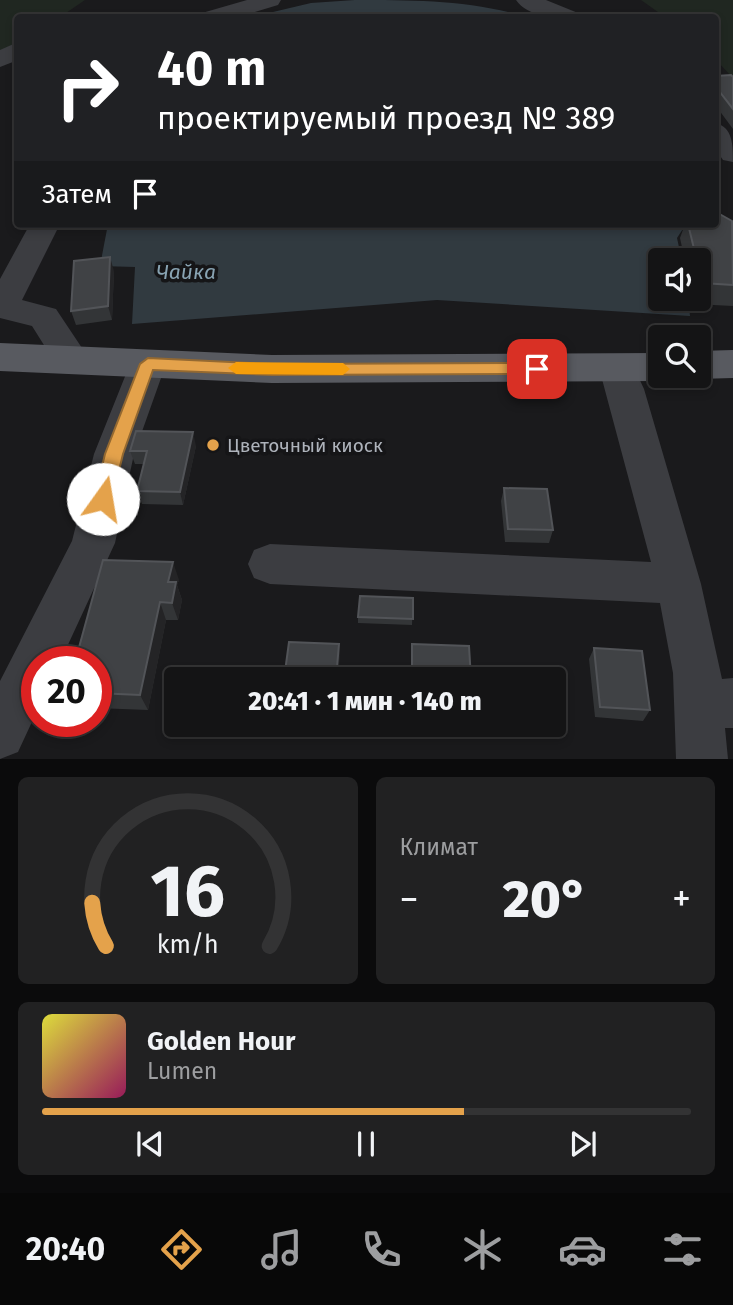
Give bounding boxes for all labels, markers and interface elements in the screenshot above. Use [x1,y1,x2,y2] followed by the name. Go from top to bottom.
[157,39,266,98] text: 40 m
[42,42,133,133] icon: right
[157,99,615,137] text: проектируемый проезд № 389
[126,175,164,213] icon: arrive
[42,179,112,210] text: Затем
[648,248,711,388] map controls
[648,248,711,311] button: sound
[156,259,216,285] water label: Чайка
[648,325,711,388] button: search
[507,339,567,399] pin
[518,350,556,388] icon: arrive
[227,434,383,457] place label: Цветочный киоск
[205,437,221,453] marker: Цветочный киоск
[66,462,140,536] position arrow
[21,646,112,737] speed limit sign: 20
[248,686,482,717] text: 20:41 · 1 мин · 140 m
[400,833,478,861] text: Климат
[150,849,225,936] text: 16
[503,868,588,931] text: 20°
[400,876,419,922] text: −
[672,876,691,922] text: +
[157,930,219,960] text: km/h
[147,1026,295,1057] text: Golden Hour
[147,1057,217,1085] text: Lumen
[131,1125,169,1163] icon: previous
[347,1125,385,1163] icon: pause
[564,1125,602,1163] icon: next
[157,1225,206,1274] icon: directions
[257,1225,306,1274] icon: music
[357,1225,406,1274] icon: phone
[458,1225,507,1274] icon: climate
[558,1225,607,1274] icon: car
[658,1225,707,1274] icon: filters
[26,1230,105,1268] text: 20:40

